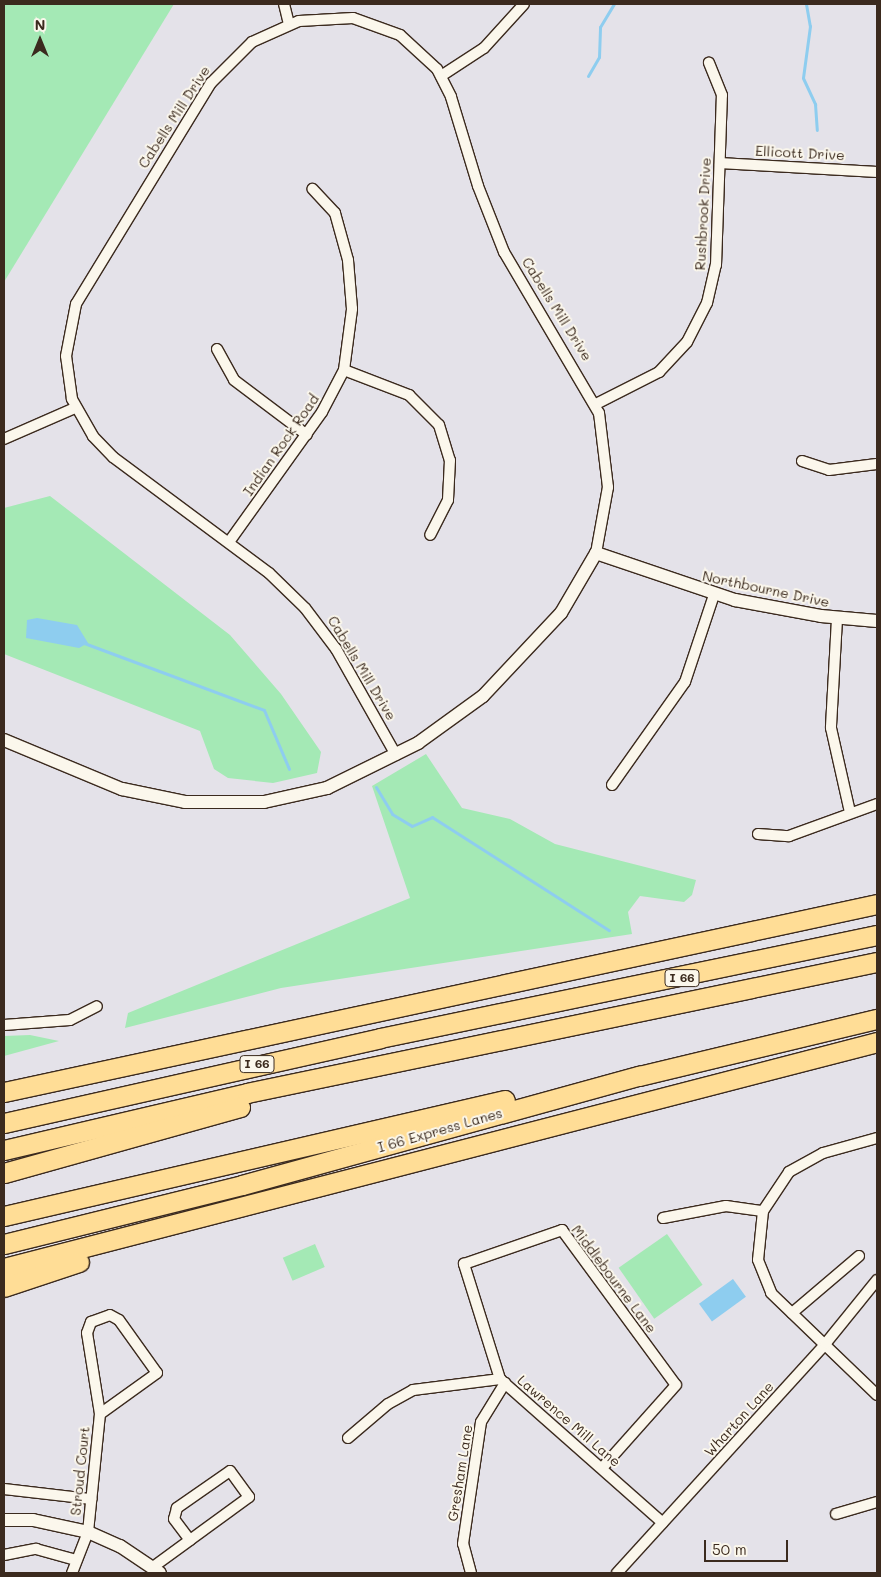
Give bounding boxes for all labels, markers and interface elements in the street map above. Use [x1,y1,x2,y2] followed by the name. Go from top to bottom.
[15,15,65,65] north arrow
[35,15,45,34] text: N
[135,63,213,171] street label: Cabells Mill Drive
[755,142,845,164] street label: Ellicott Drive
[692,157,714,271] street label: Rushbrook Drive
[518,254,596,364] street label: Cabells Mill Drive
[240,391,322,499] street label: Indian Rock Road
[701,567,831,611] street label: Northbourne Drive
[324,613,400,723] street label: Cabells Mill Drive
[664,968,700,988] road number: I 66
[240,1054,274,1074] road number: I 66
[376,1104,504,1156] street label: I 66 Express Lanes
[568,1222,660,1336] street label: Middlebourne Lane
[514,1372,624,1470] street label: Lawrence Mill Lane
[701,1378,777,1460] street label: Wharton Lane
[444,1423,476,1523] street label: Gresham Lane
[67,1426,93,1516] street label: Stroud Court
[706,1530,790,1562] scale bar
[712,1539,747,1559] text: 50 m

